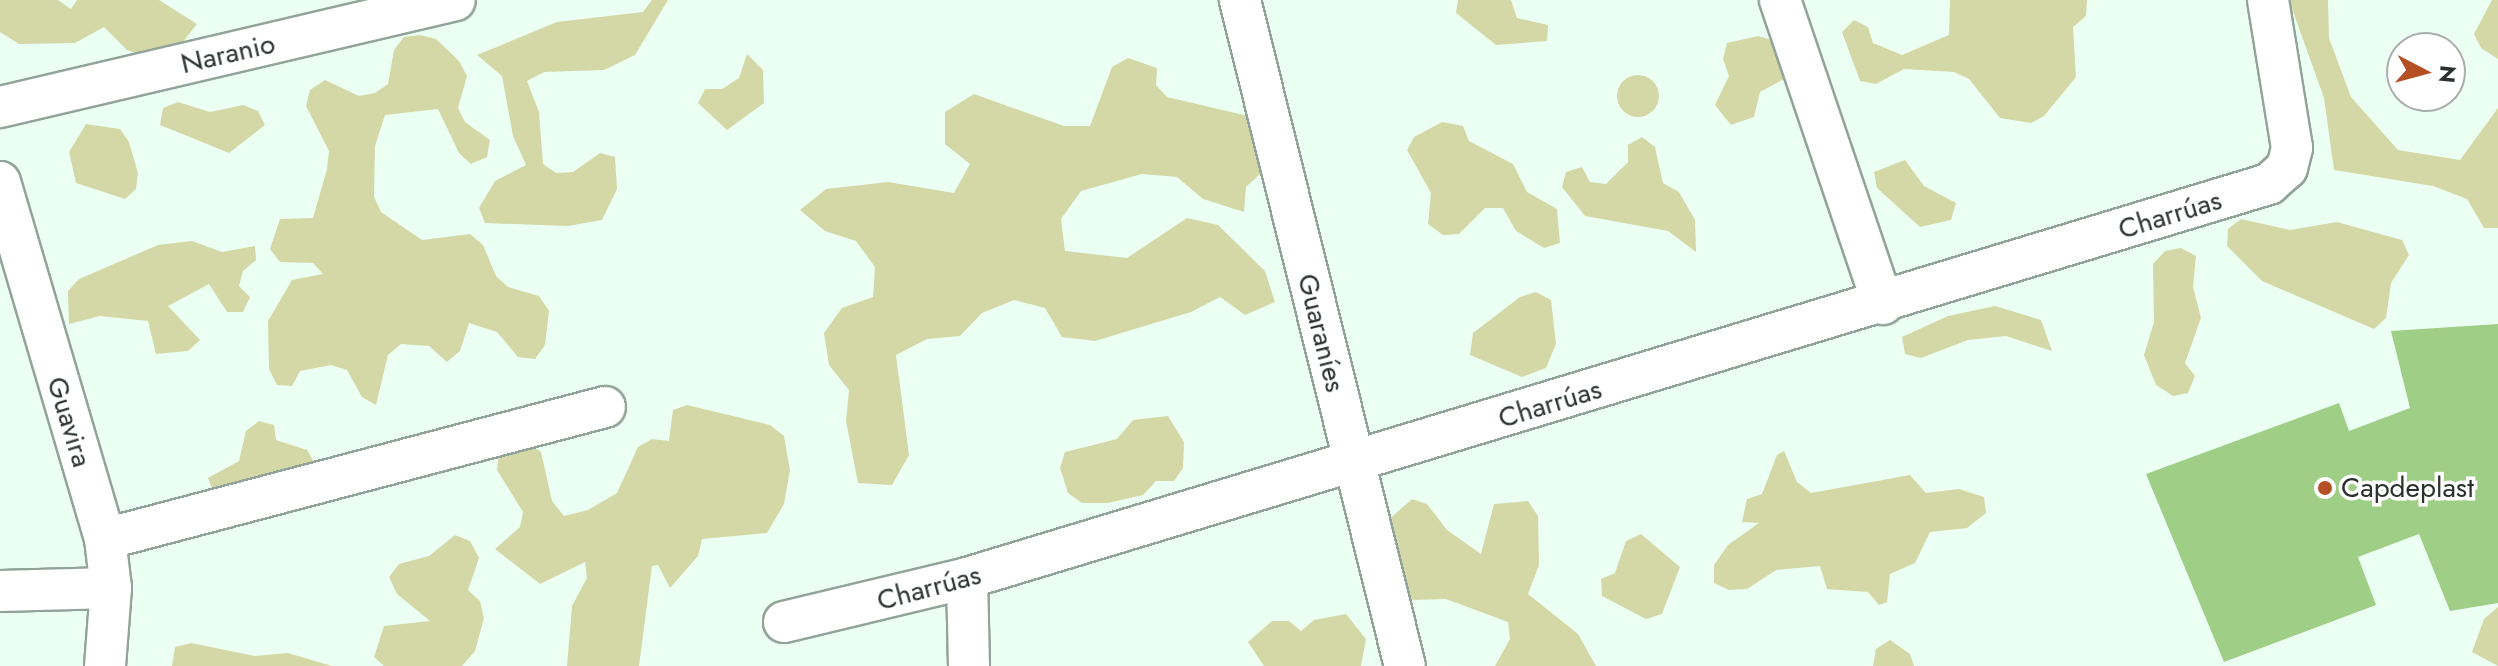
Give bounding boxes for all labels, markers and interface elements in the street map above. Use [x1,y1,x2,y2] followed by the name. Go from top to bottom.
[178,27,278,81] street label: Naranio
[2386,32,2466,112] north arrow
[2431,64,2465,85] text: N
[2114,183,2226,247] street label: Charrúas
[1290,270,1352,396] street label: Guaraníes
[1494,372,1606,436] street label: Charrúas
[39,373,99,471] street label: Guavira
[2341,471,2474,505] place label: Capdeplast
[2316,479,2334,497] marker: Capdeplast
[873,558,985,618] street label: Charrúas

